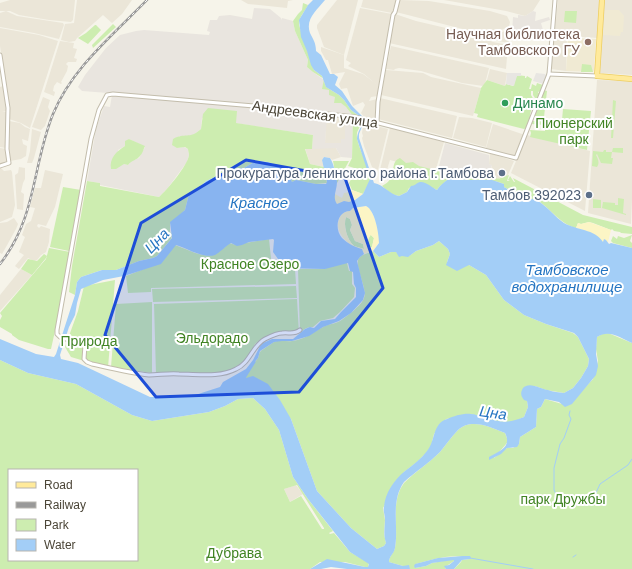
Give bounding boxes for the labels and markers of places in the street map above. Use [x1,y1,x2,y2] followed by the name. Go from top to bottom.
[446,26,580,58] place label: Научная библиотека Тамбовского ГУ
[583,37,593,47] marker: Научная библиотека Тамбовского ГУ
[513,95,563,111] place label: Динамо
[500,98,510,108] marker: Динамо
[216,165,494,181] place label: Прокуратура ленинского района г.Тамбова
[497,168,507,178] marker: Прокуратура ленинского района г.Тамбова
[482,187,581,203] place label: Тамбов 392023
[584,190,594,200] marker: Тамбов 392023

